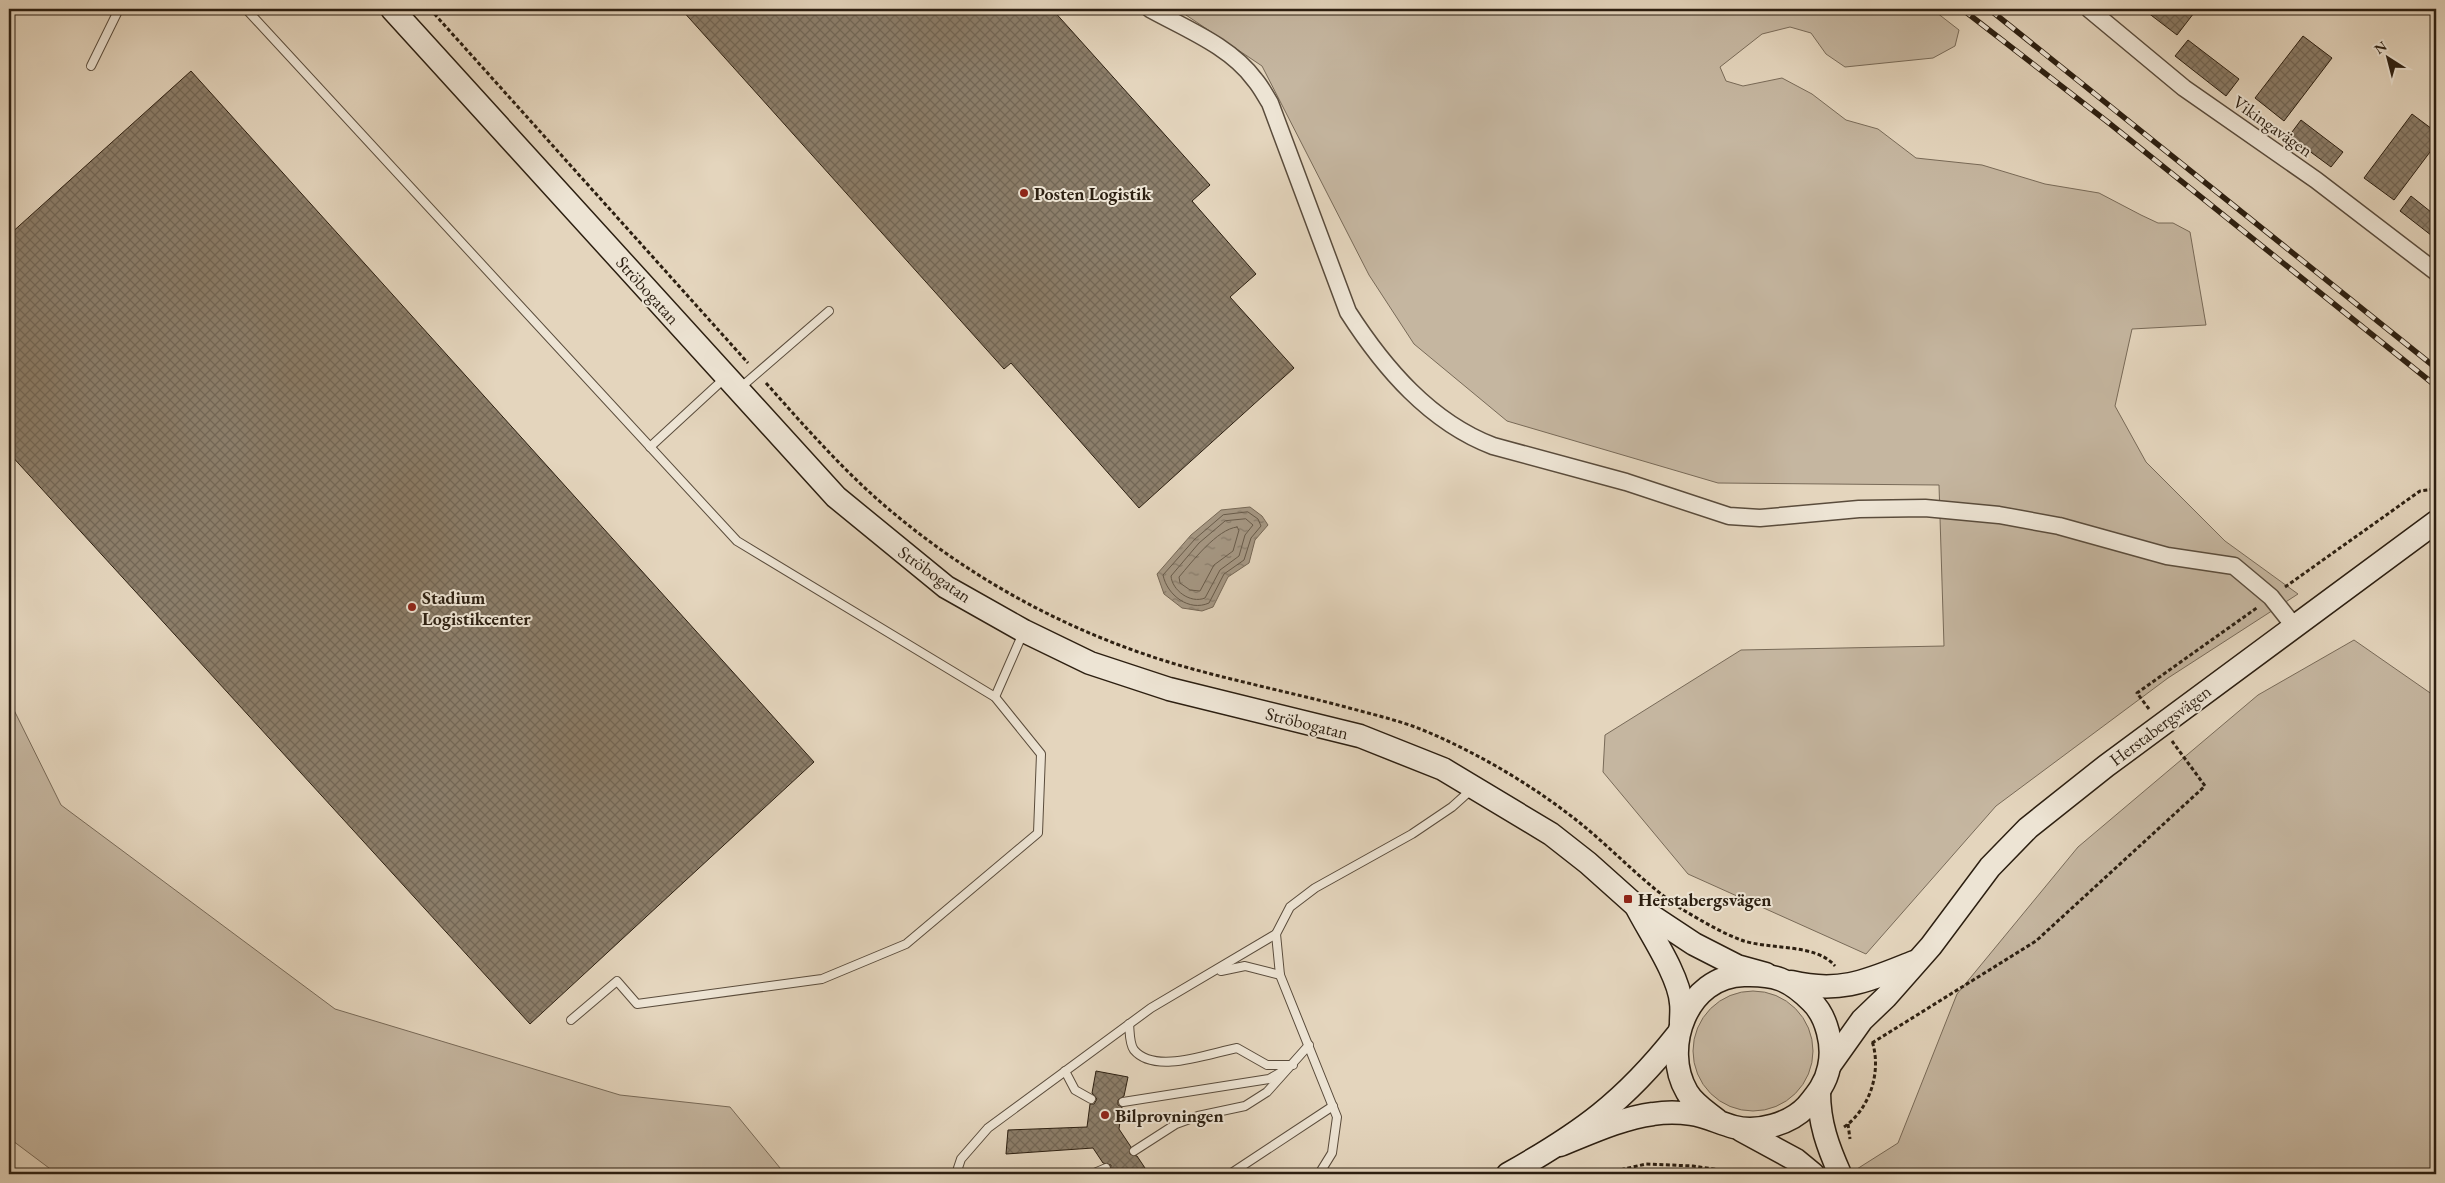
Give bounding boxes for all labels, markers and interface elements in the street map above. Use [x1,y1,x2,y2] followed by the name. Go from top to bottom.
[2362,32,2412,82] north arrow
[2370,36,2391,58] text: N
[2229,90,2318,162] street label: Vikingavägen
[1034,182,1152,205] place label: Posten Logistik
[1018,187,1030,199] marker: Posten Logistik
[611,251,685,329] street label: Ströbogatan
[894,540,977,608] street label: Ströbogatan
[422,586,531,630] place label: Stadium Logistikcenter
[406,601,418,613] marker: Stadium Logistikcenter
[2105,679,2216,771] street label: Herstabergsvägen
[1263,702,1351,744] street label: Ströbogatan
[1638,888,1771,911] place label: Herstabergsvägen
[1622,893,1634,905] marker: Herstabergsvägen
[1115,1104,1224,1127] place label: Bilprovningen
[1099,1109,1111,1121] marker: Bilprovningen

